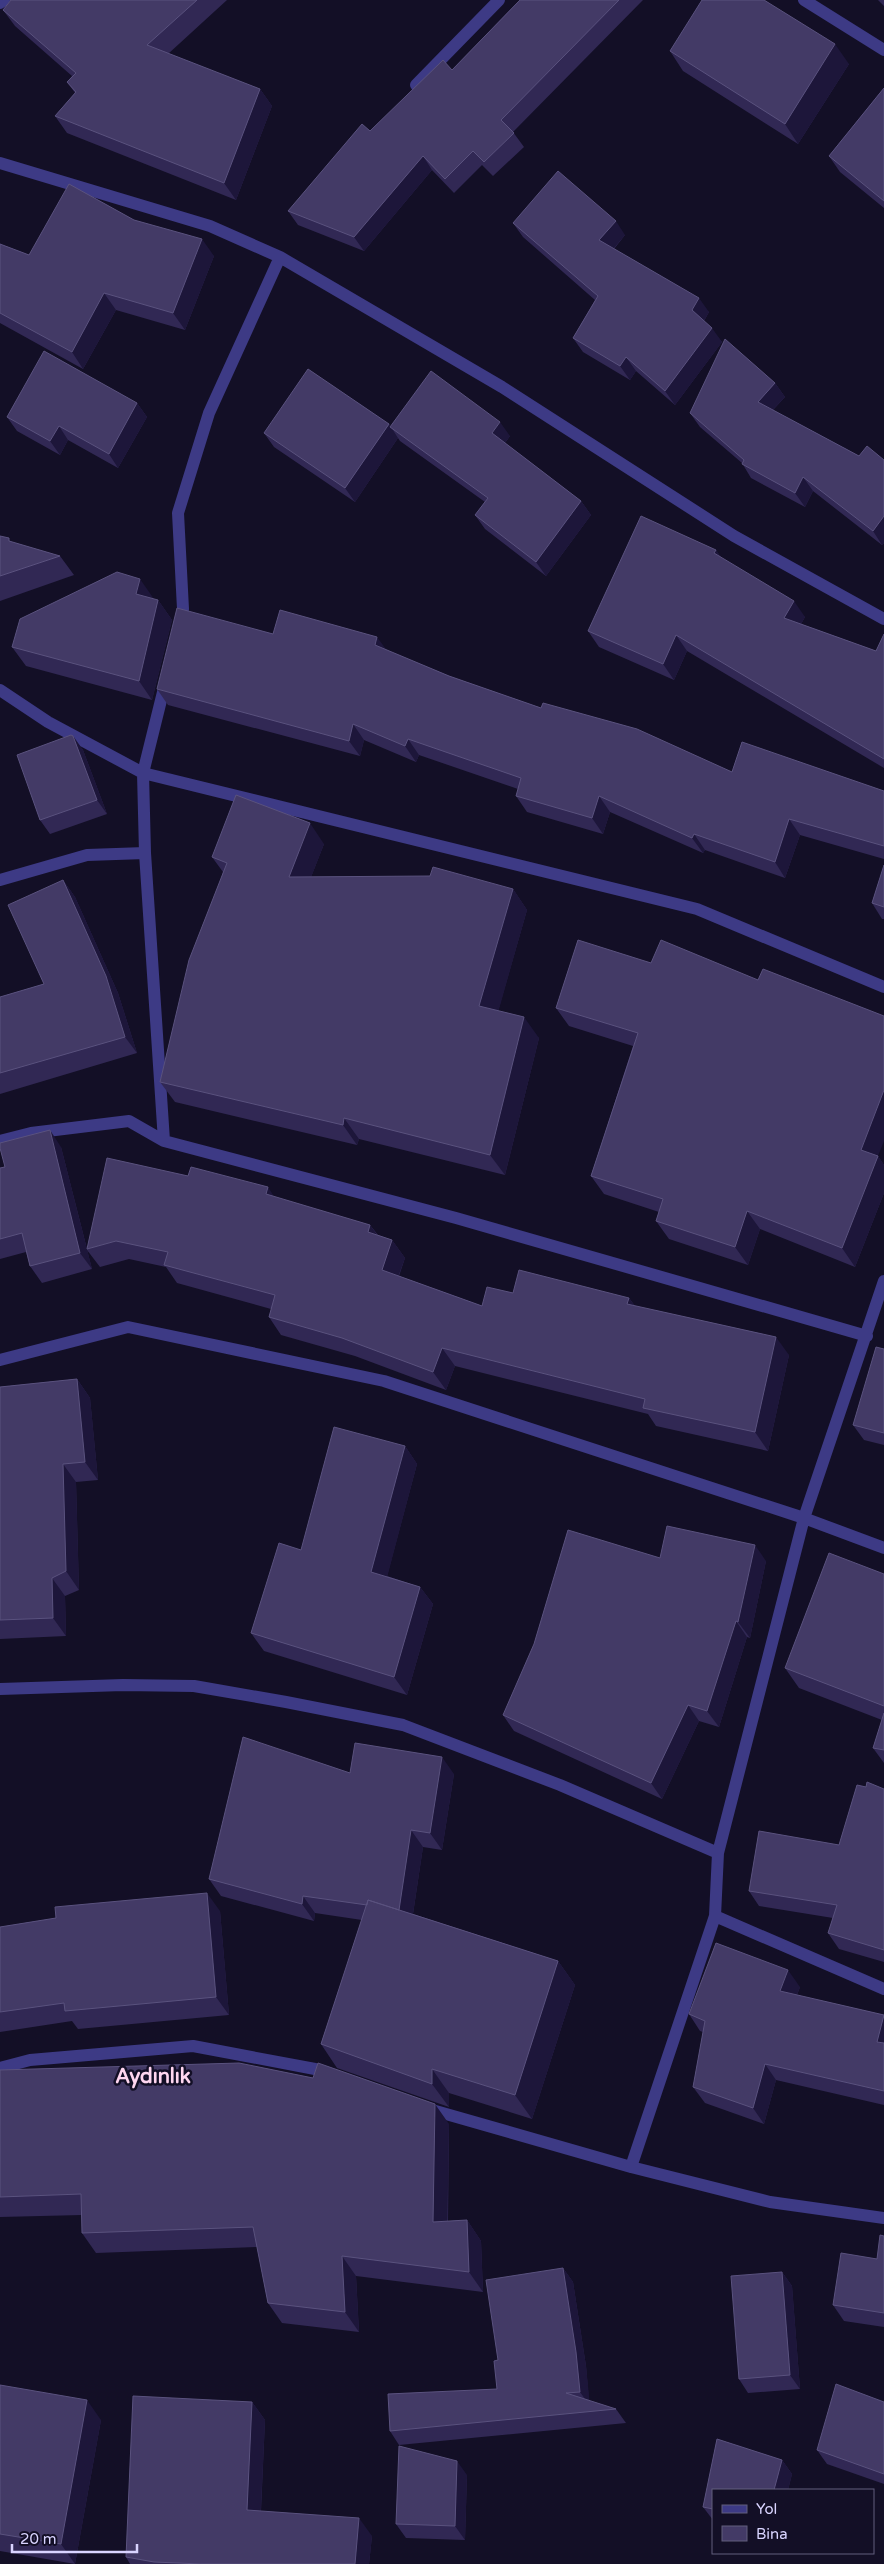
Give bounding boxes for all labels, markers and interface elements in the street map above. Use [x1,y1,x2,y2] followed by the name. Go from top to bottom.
[115,2065,191,2089] district label: Aydınlık
[712,2489,874,2554] legend
[756,2500,777,2518] text: Yol
[12,2522,138,2554] scale bar
[756,2525,788,2543] text: Bina
[20,2530,57,2548] text: 20 m

